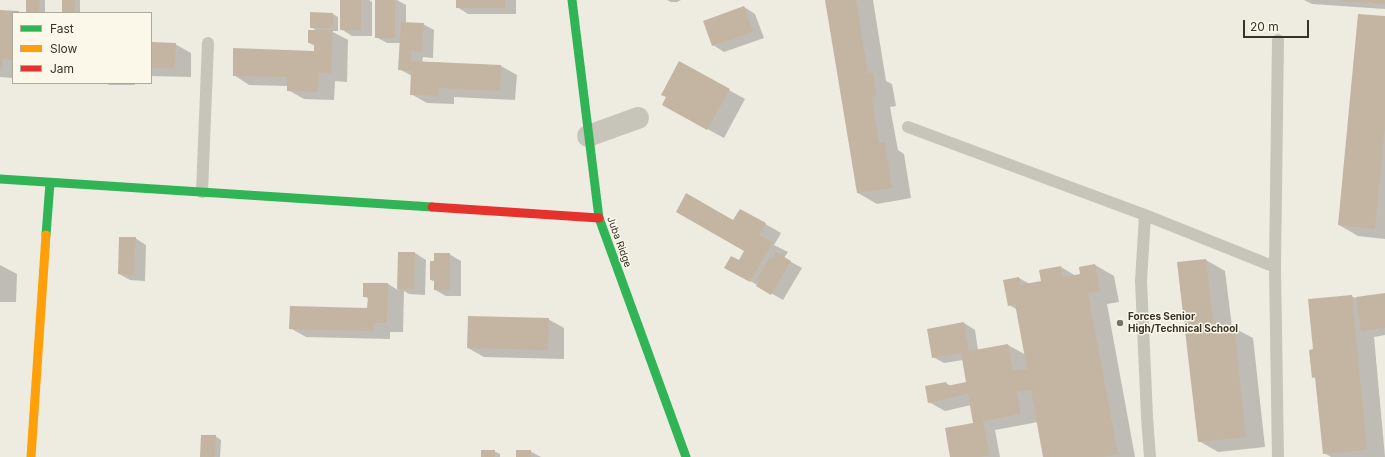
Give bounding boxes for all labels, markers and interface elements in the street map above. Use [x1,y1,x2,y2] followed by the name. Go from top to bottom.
[12,12,152,84] legend
[1245,12,1311,38] scale bar
[1250,19,1279,34] text: 20 m
[50,21,74,36] text: Fast
[50,41,77,56] text: Slow
[50,61,74,76] text: Jam
[604,215,634,269] street label: Juba Ridge
[1128,311,1238,334] place label: Forces Senior High/Technical School
[1115,318,1125,328] marker: Forces Senior High/Technical School

